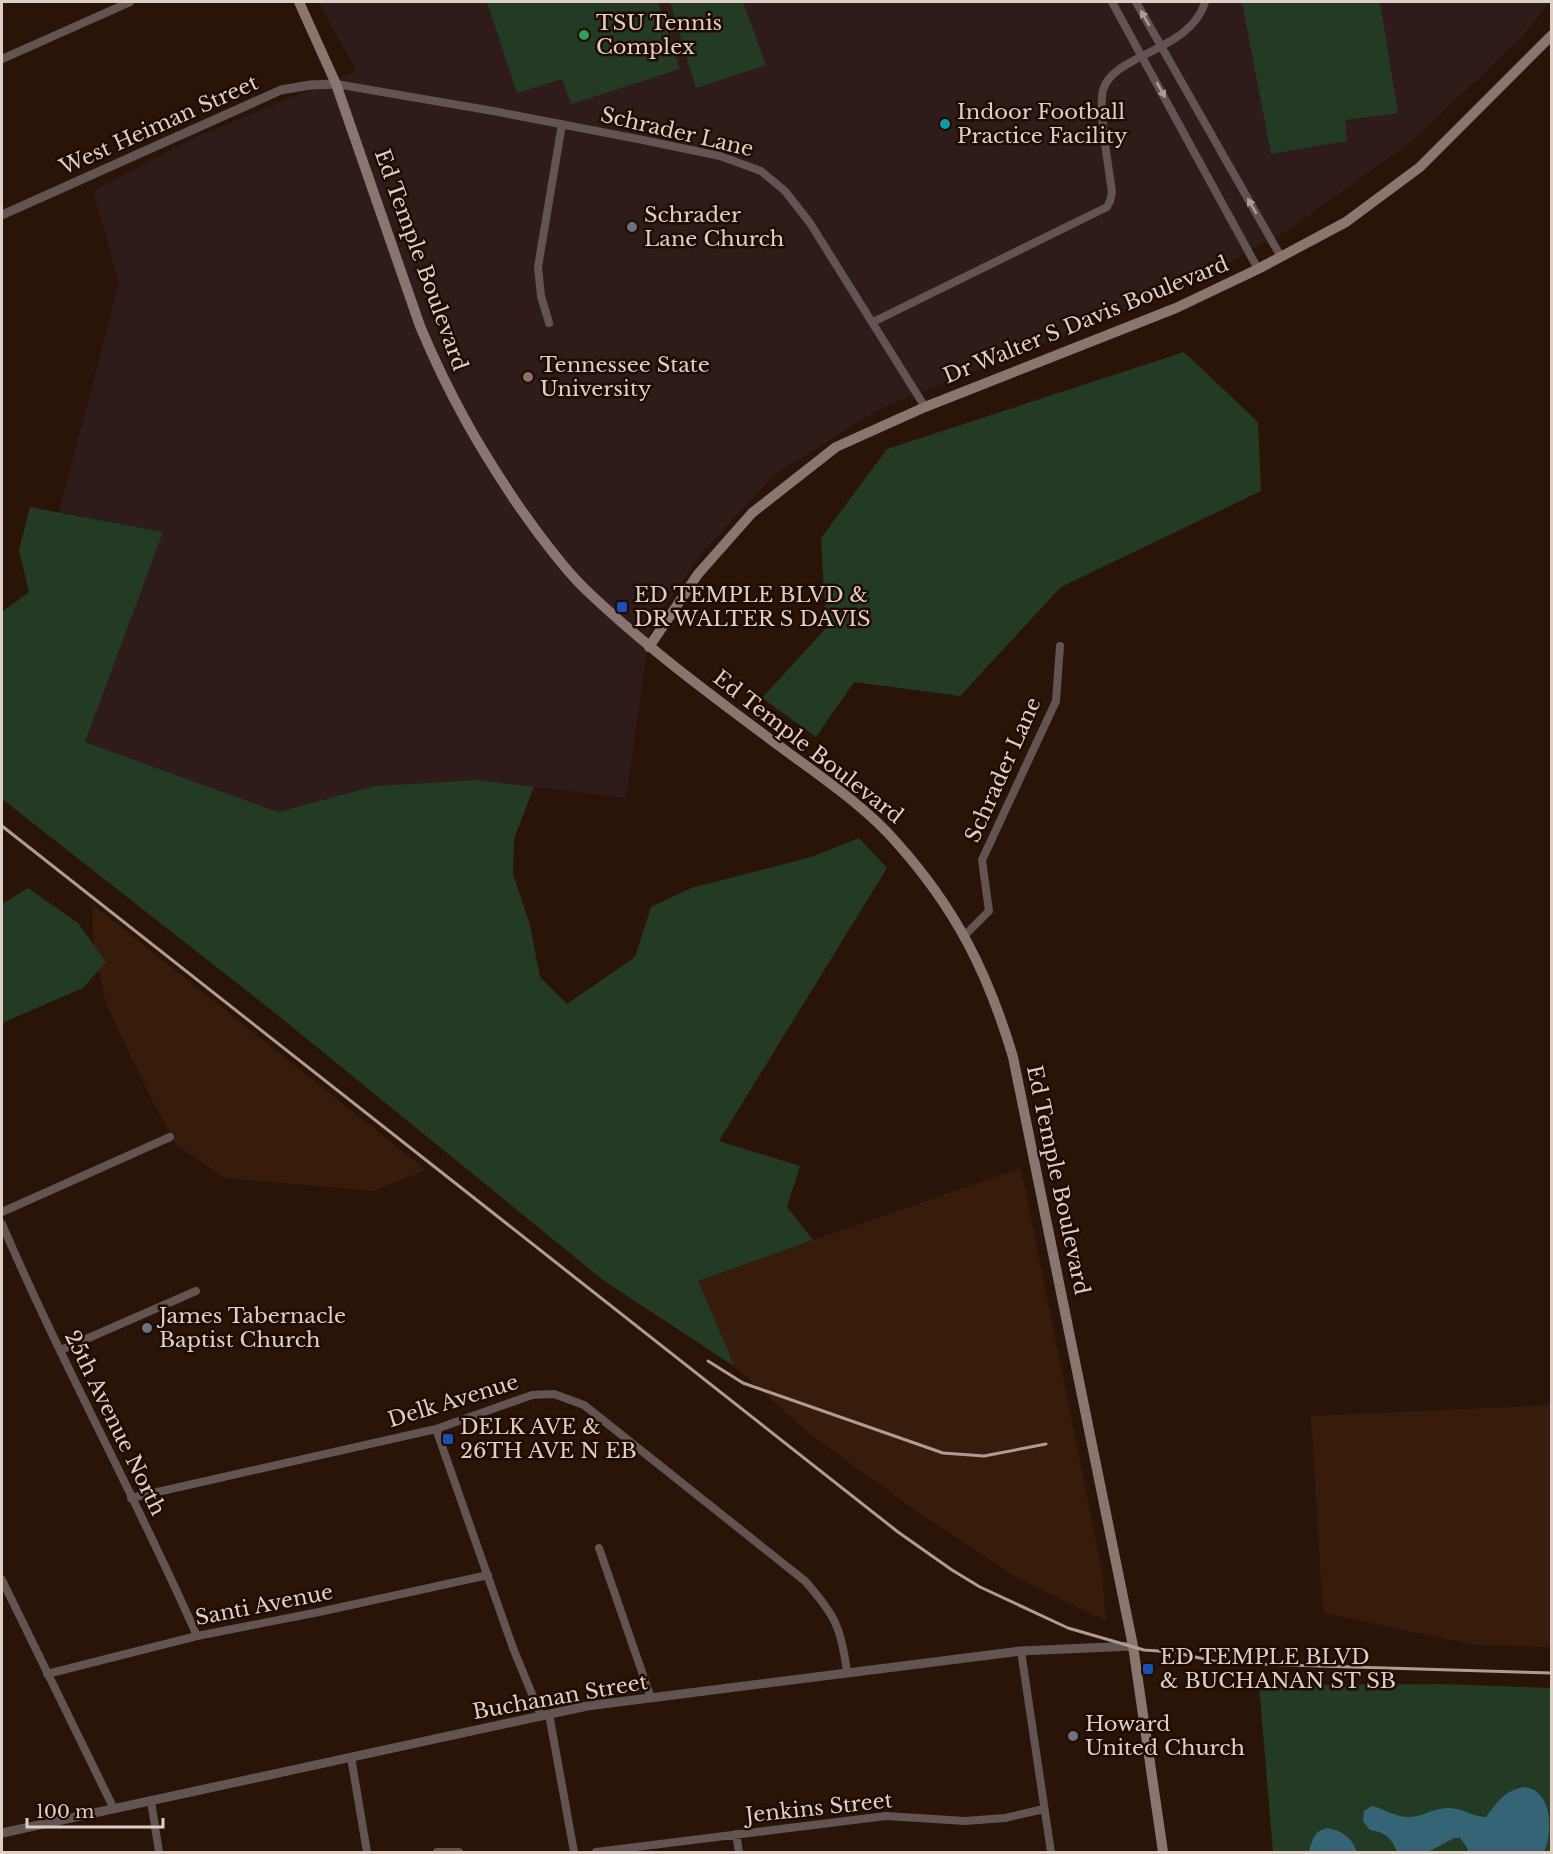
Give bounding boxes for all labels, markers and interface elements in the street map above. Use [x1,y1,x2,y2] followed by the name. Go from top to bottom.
[596,10,722,60] place label: TSU Tennis Complex
[1141,10,1151,27] one-way arrow
[577,28,591,42] marker: TSU Tennis Complex
[55,69,262,181] street label: West Heiman Street
[1156,81,1166,98] one-way arrow
[957,99,1128,149] place label: Indoor Football Practice Facility
[598,102,756,162] street label: Schrader Lane
[938,117,952,131] marker: Indoor Football Practice Facility
[369,146,473,374] street label: Ed Temple Boulevard
[1247,197,1257,214] one-way arrow
[644,202,784,252] place label: Schrader Lane Church
[625,220,639,234] marker: Schrader Lane Church
[940,251,1232,389] street label: Dr Walter S Davis Boulevard
[540,352,710,402] place label: Tennessee State University
[521,370,535,384] marker: Tennessee State University
[634,582,871,632] place label: ED TEMPLE BLVD & DR WALTER S DAVIS
[615,600,629,614] marker: ED TEMPLE BLVD & DR WALTER S DAVIS
[708,665,908,829] street label: Ed Temple Boulevard
[959,693,1047,847] street label: Schrader Lane
[1021,1063,1095,1297] street label: Ed Temple Boulevard
[156,1303,346,1353] place label: James Tabernacle Baptist Church
[140,1321,154,1335] marker: James Tabernacle Baptist Church
[59,1326,171,1520] street label: 25th Avenue North
[385,1369,521,1433] street label: Delk Avenue
[460,1414,637,1464] place label: DELK AVE & 26TH AVE N EB
[441,1432,455,1446] marker: DELK AVE & 26TH AVE N EB
[193,1579,335,1631] street label: Santi Avenue
[1160,1644,1396,1694] place label: ED TEMPLE BLVD & BUCHANAN ST SB
[1141,1662,1155,1676] marker: ED TEMPLE BLVD & BUCHANAN ST SB
[470,1669,650,1725] street label: Buchanan Street
[1085,1711,1245,1761] place label: Howard United Church
[1066,1729,1080,1743] marker: Howard United Church
[741,1787,894,1829] street label: Jenkins Street
[27,1791,164,1829] scale bar
[36,1801,94,1823] text: 100 m

